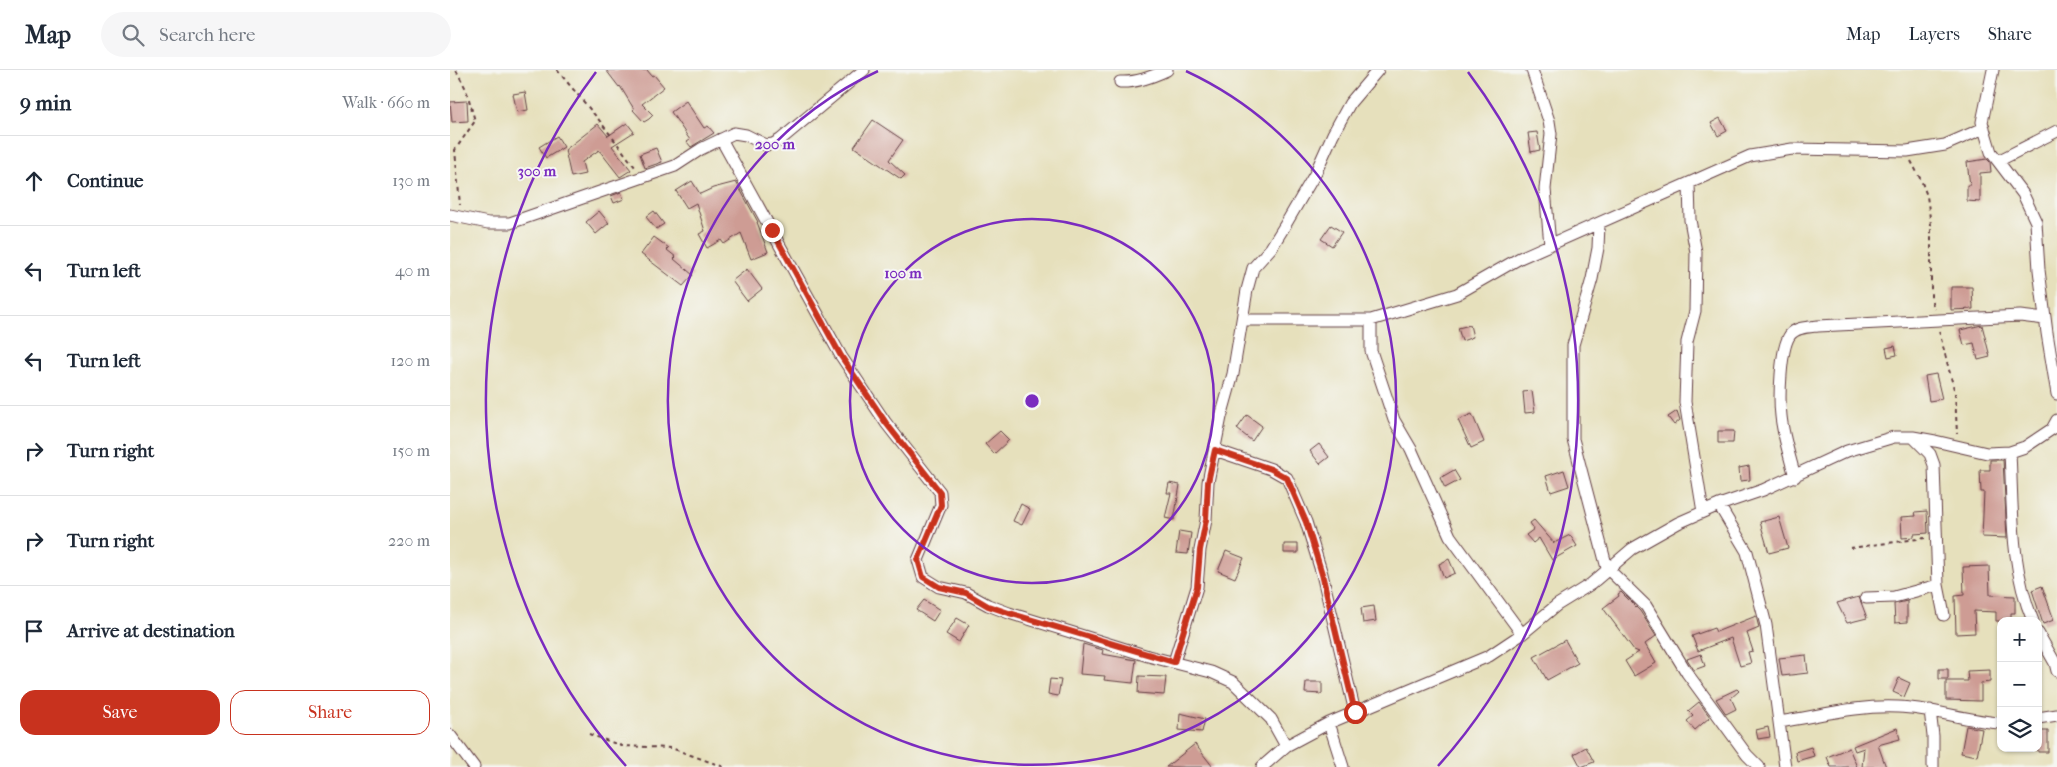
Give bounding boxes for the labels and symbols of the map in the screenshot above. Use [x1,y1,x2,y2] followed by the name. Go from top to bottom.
[755,135,795,153] text: 200 m
[518,162,557,180] text: 300 m
[761,219,784,242] route end
[884,264,922,282] text: 100 m
[1023,392,1041,410] centre of rings
[1344,701,1367,724] route start

